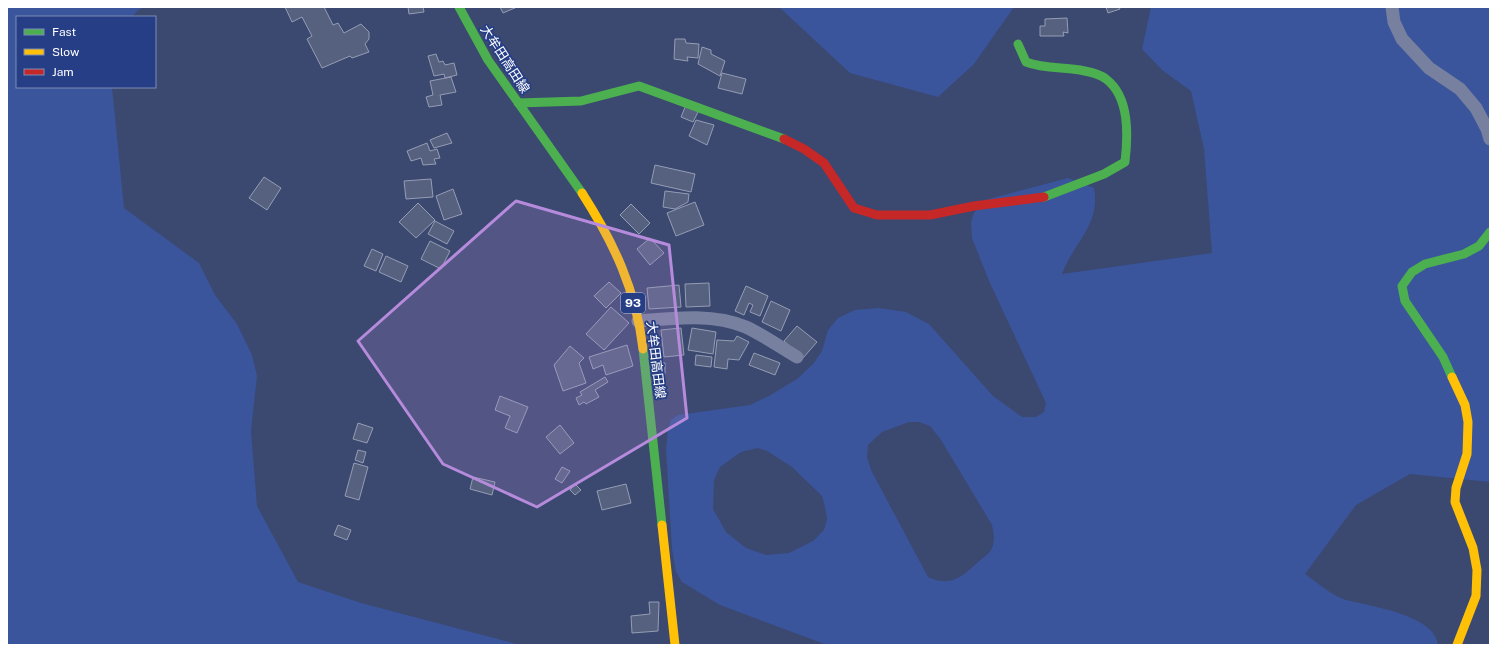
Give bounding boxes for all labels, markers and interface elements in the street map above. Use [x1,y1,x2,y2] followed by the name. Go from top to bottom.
[16,16,156,88] legend
[477,22,533,96] street label: 大牟田高田線
[52,25,77,39] text: Fast
[52,45,80,59] text: Slow
[52,65,74,79] text: Jam
[621,293,645,313] road number: 93
[644,320,668,400] street label: 大牟田高田線

